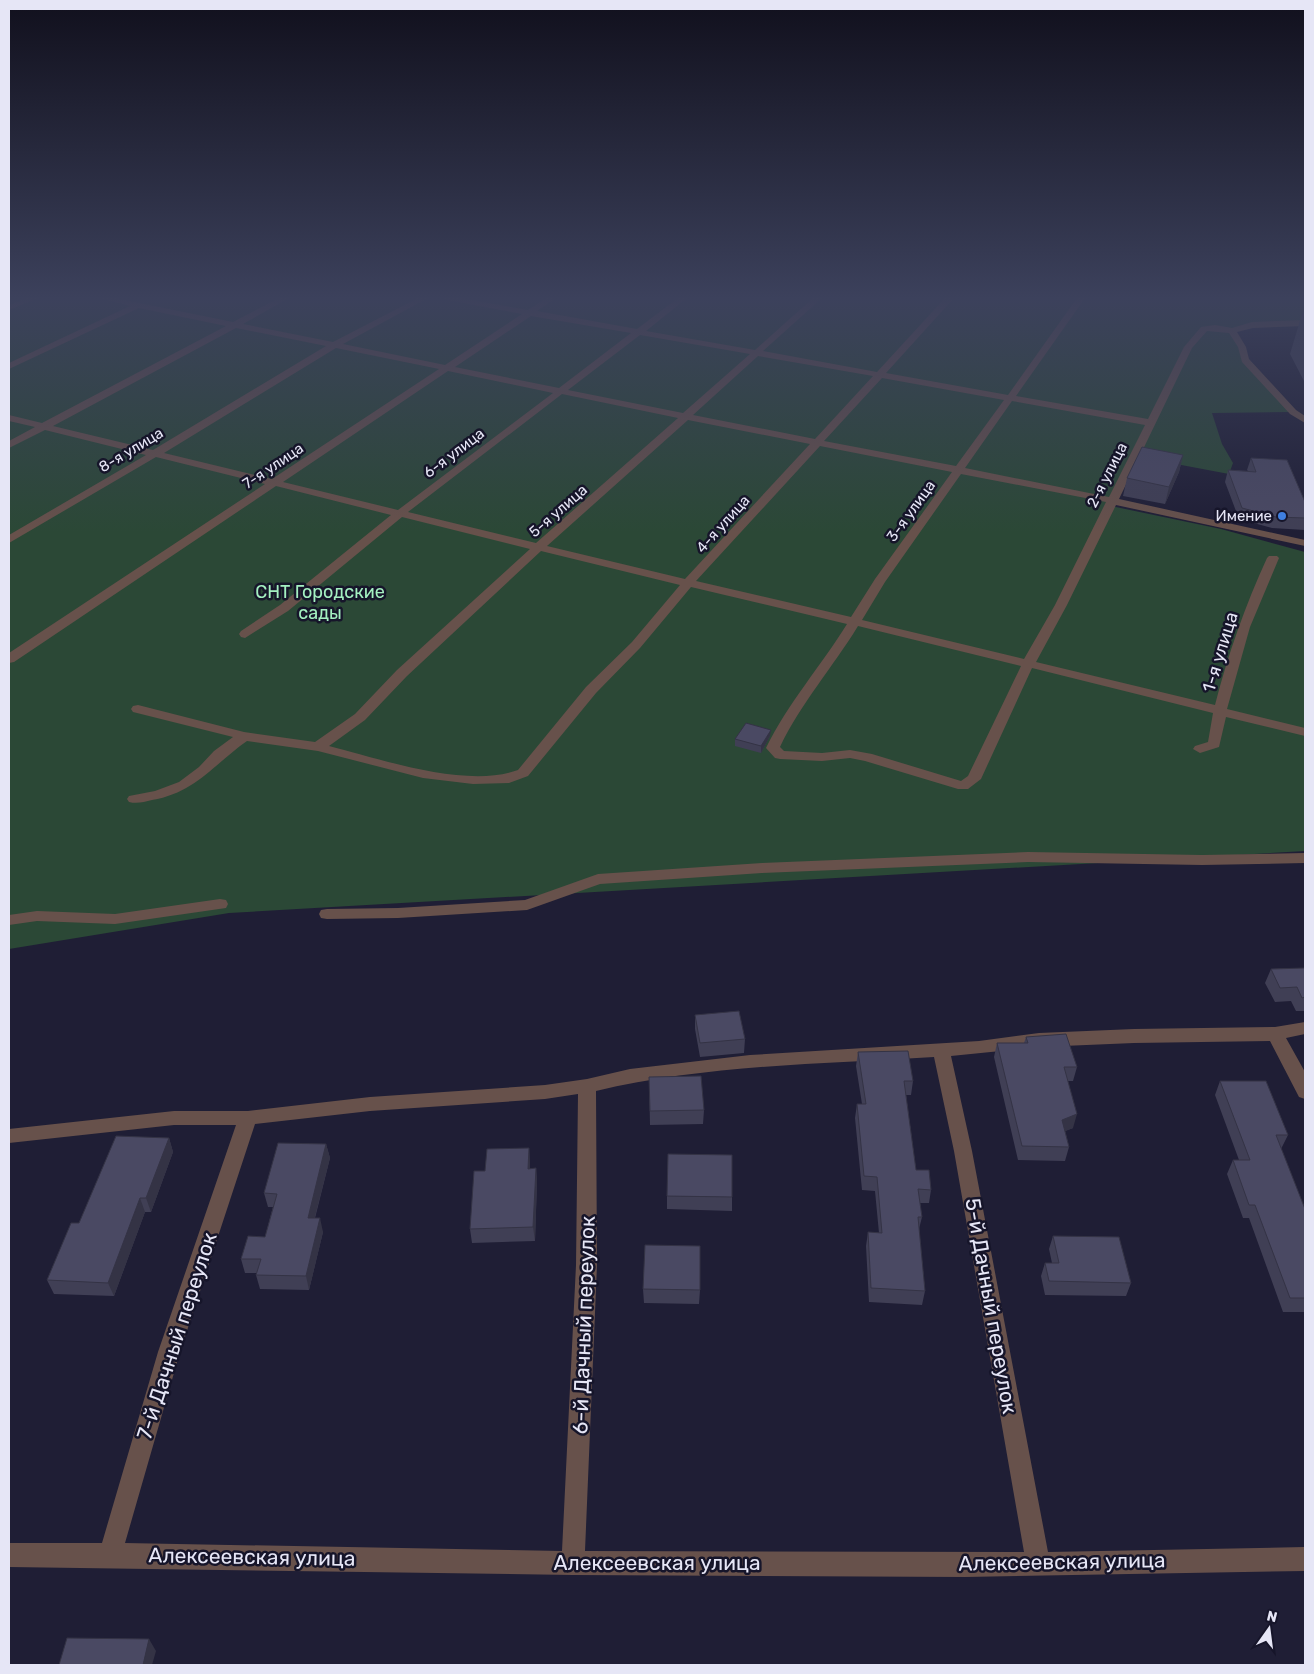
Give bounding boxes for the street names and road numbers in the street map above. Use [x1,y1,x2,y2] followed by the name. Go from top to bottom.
[96,424,166,476] street label: 8-я улица
[420,424,488,482] street label: 6-я улица
[239,439,307,493] street label: 7-я улица
[1083,439,1131,511] street label: 2-я улица
[883,477,939,545] street label: 3-я улица
[525,481,591,541] street label: 5-я улица
[692,491,754,557] street label: 4-я улица
[1197,609,1243,695] street label: 1-я улица
[960,1196,1023,1416] street label: 5-й Дачный переулок
[567,1215,600,1435] street label: 6-й Дачный переулок
[131,1229,222,1442] street label: 7-й Дачный переулок
[148,1542,356,1571] street label: Алексеевская улица
[958,1547,1166,1576] street label: Алексеевская улица
[553,1550,761,1575] street label: Алексеевская улица

